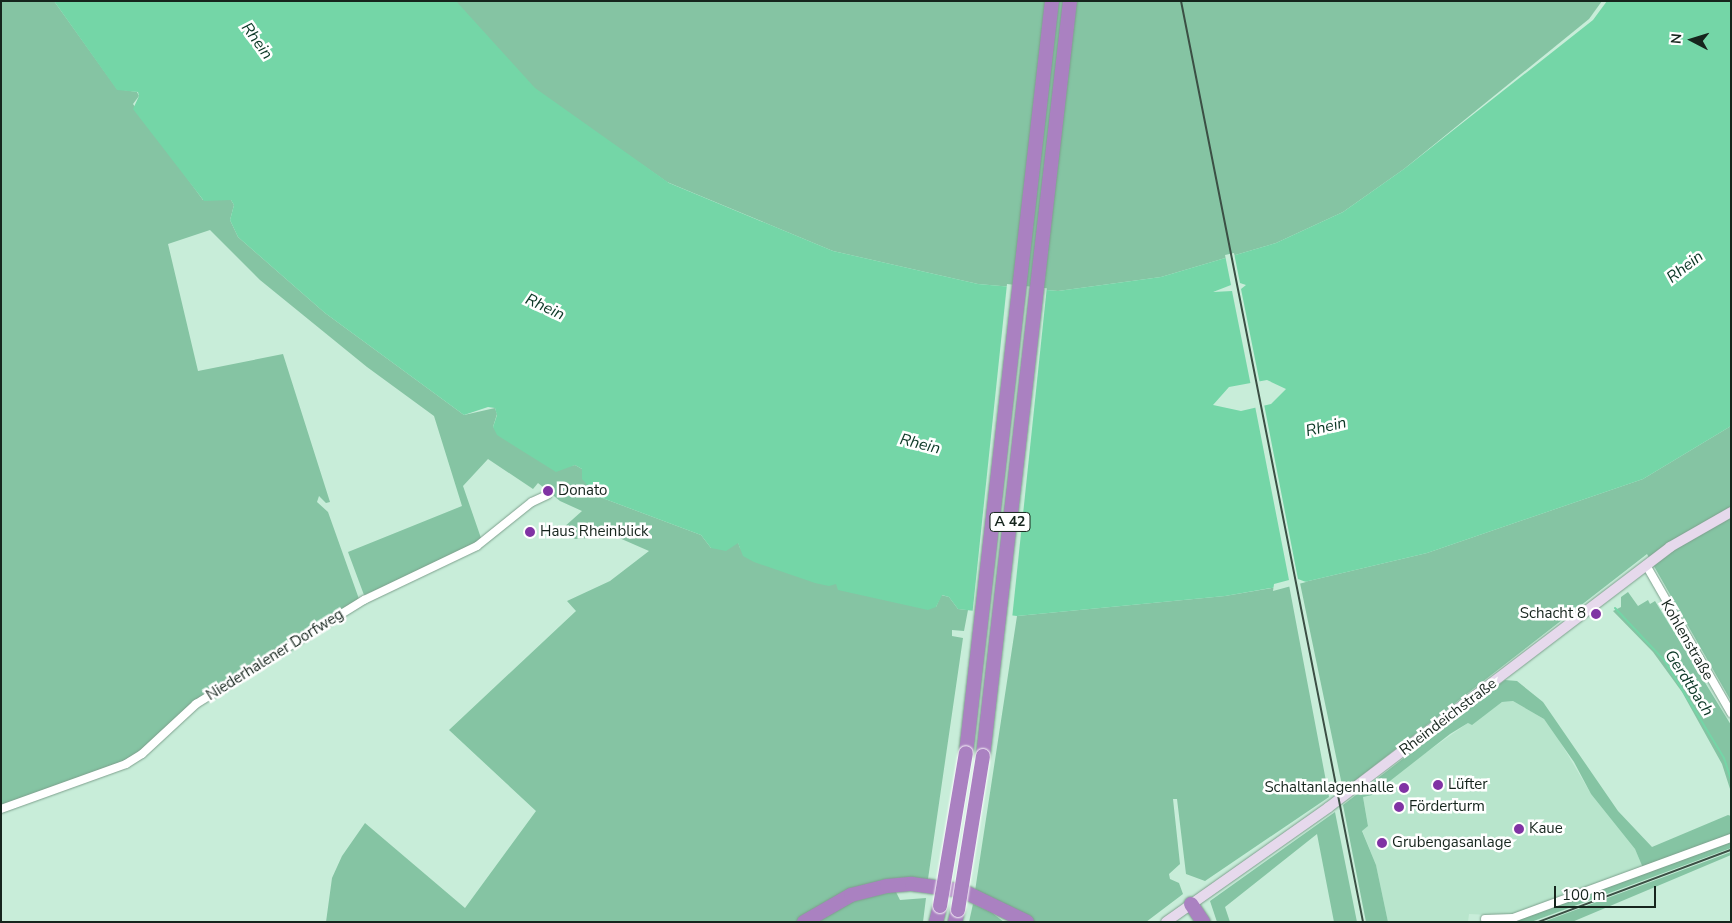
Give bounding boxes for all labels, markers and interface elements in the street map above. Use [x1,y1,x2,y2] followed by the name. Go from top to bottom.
[1667,15,1717,65] north arrow
[237,19,277,63] water label: Rhein
[1667,33,1686,45] text: N
[1663,247,1707,287] water label: Rhein
[522,290,568,324] water label: Rhein
[1304,413,1348,441] water label: Rhein
[898,430,942,458] water label: Rhein
[558,482,607,500] place label: Donato
[542,485,554,497] marker: Donato
[989,511,1031,534] road number: A 42
[540,523,648,541] place label: Haus Rheinblick
[524,526,536,538] marker: Haus Rheinblick
[1657,597,1717,683] street label: Kohlenstraße
[203,605,347,705] street label: Niederhalener Dorfweg
[1520,605,1586,623] place label: Schacht 8
[1590,608,1602,620] marker: Schacht 8
[1661,646,1717,720] water label: Gerdtbach
[1396,675,1500,759] street label: Rheindeichstraße
[1448,776,1488,794] place label: Lüfter
[1264,779,1394,797] place label: Schaltanlagenhalle
[1432,779,1444,791] marker: Lüfter
[1398,782,1410,794] marker: Schaltanlagenhalle
[1409,798,1485,816] place label: Förderturm
[1393,801,1405,813] marker: Förderturm
[1529,820,1563,838] place label: Kaue
[1513,823,1525,835] marker: Kaue
[1392,834,1512,852] place label: Grubengasanlage
[1376,837,1388,849] marker: Grubengasanlage
[1557,876,1660,908] scale bar
[1562,885,1606,905] text: 100 m

